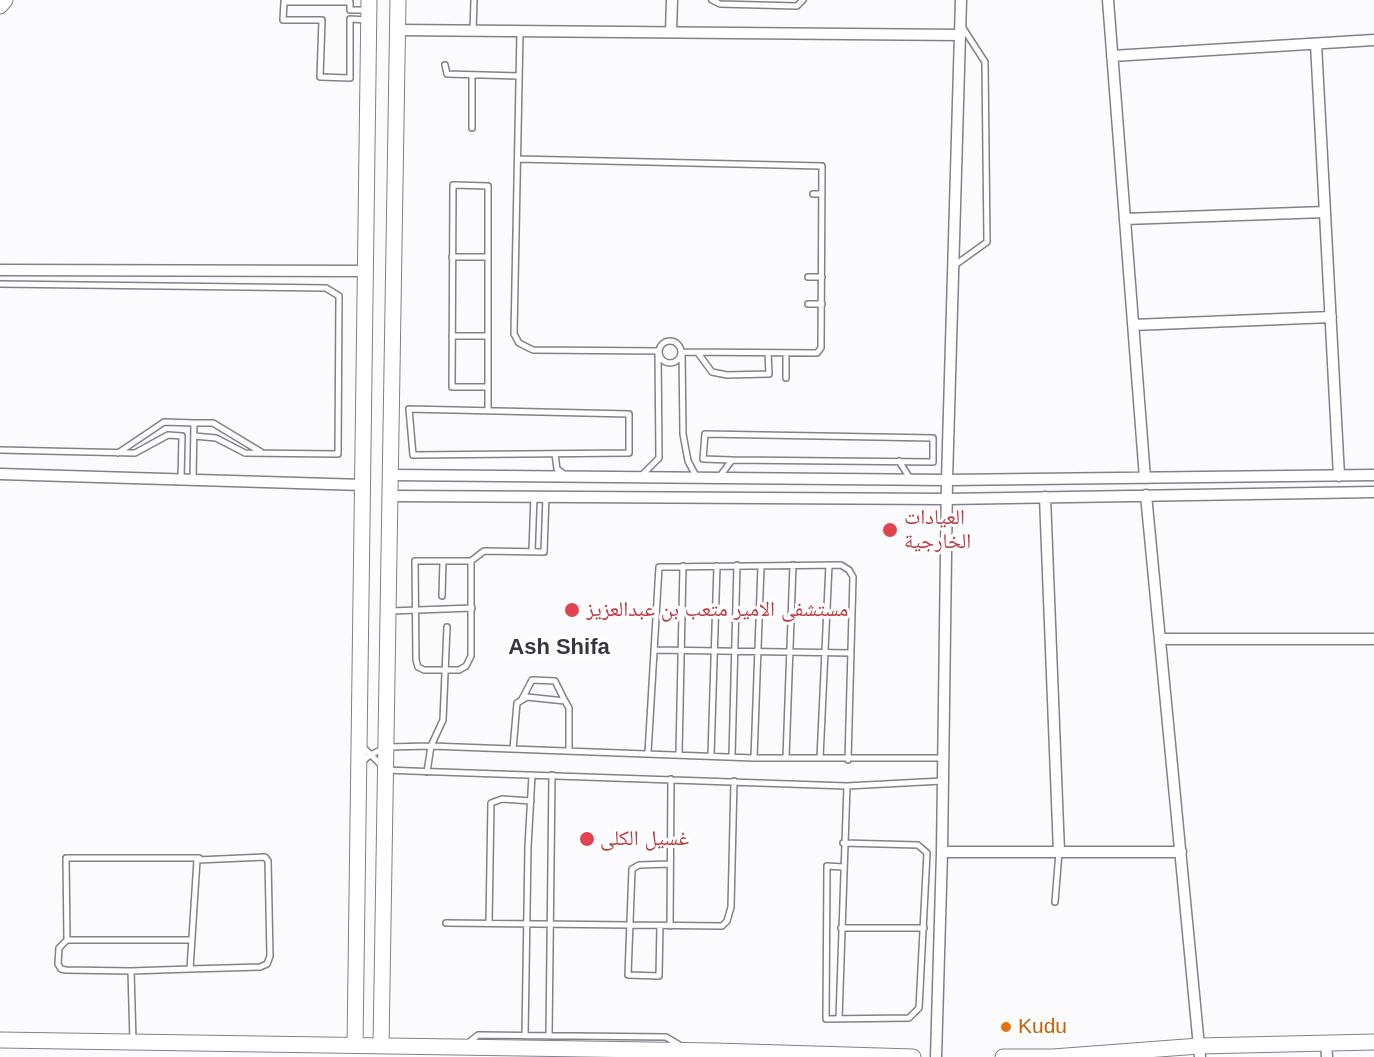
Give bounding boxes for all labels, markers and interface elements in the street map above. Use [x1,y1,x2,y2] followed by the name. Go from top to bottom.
[904,505,971,555] place label: العيادات الخارجية
[881,521,899,539] marker: العيادات الخارجية
[586,597,848,623] place label: مستشفى الامير متعب بن عبدالعزيز
[563,601,581,619] marker: مستشفى الامير متعب بن عبدالعزيز
[508,635,610,661] district label: Ash Shifa
[600,826,689,852] place label: غسيل الكلى
[578,830,596,848] marker: غسيل الكلى
[1018,1014,1067,1040] place label: Kudu
[999,1020,1013,1034] marker: Kudu

